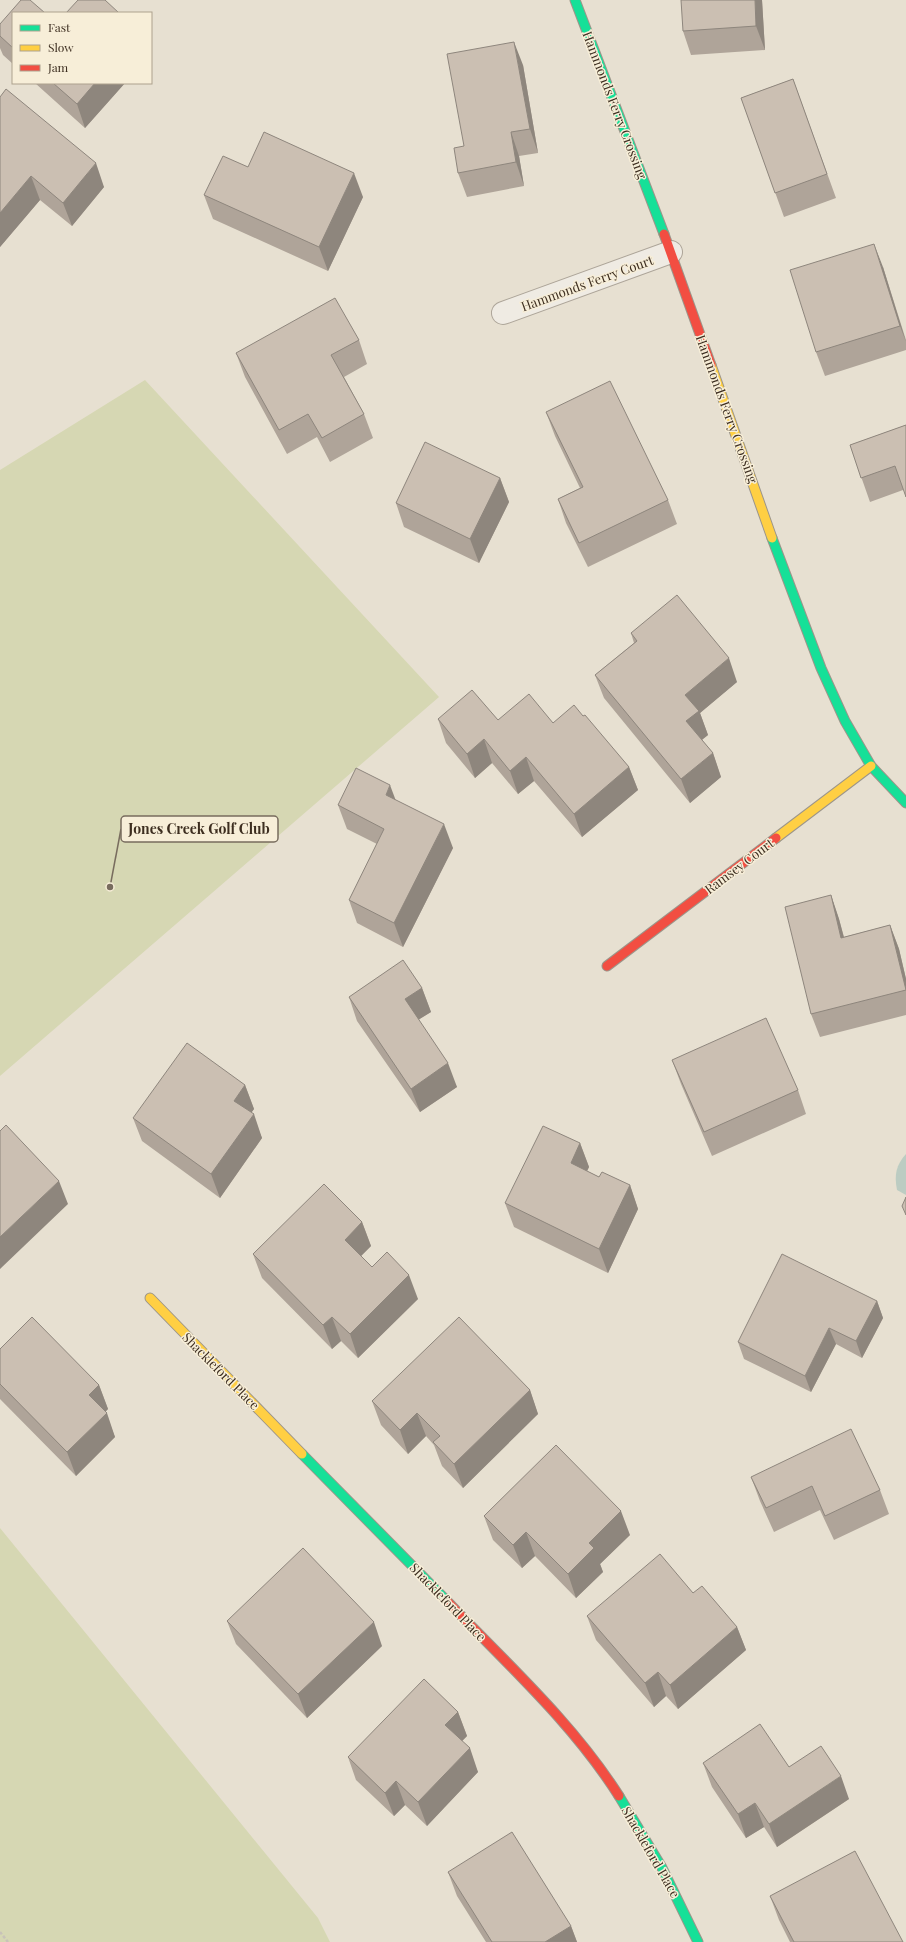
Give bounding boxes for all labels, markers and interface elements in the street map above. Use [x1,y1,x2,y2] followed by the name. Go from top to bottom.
[12,12,152,84] legend
[48,19,71,35] text: Fast
[579,28,652,181] street label: Hammonds Ferry Crossing
[48,39,74,55] text: Slow
[47,59,69,75] text: Jam
[518,251,656,314] street label: Hammonds Ferry Court
[693,332,762,486] street label: Hammonds Ferry Crossing
[121,816,278,842] callout: Jones Creek Golf Club
[127,819,270,838] text: Jones Creek Golf Club
[701,834,777,897] street label: Ramsey Court
[179,1328,264,1413] street label: Shackleford Place
[407,1559,490,1645] street label: Shackleford Place
[618,1803,685,1901] street label: Shackleford Place

